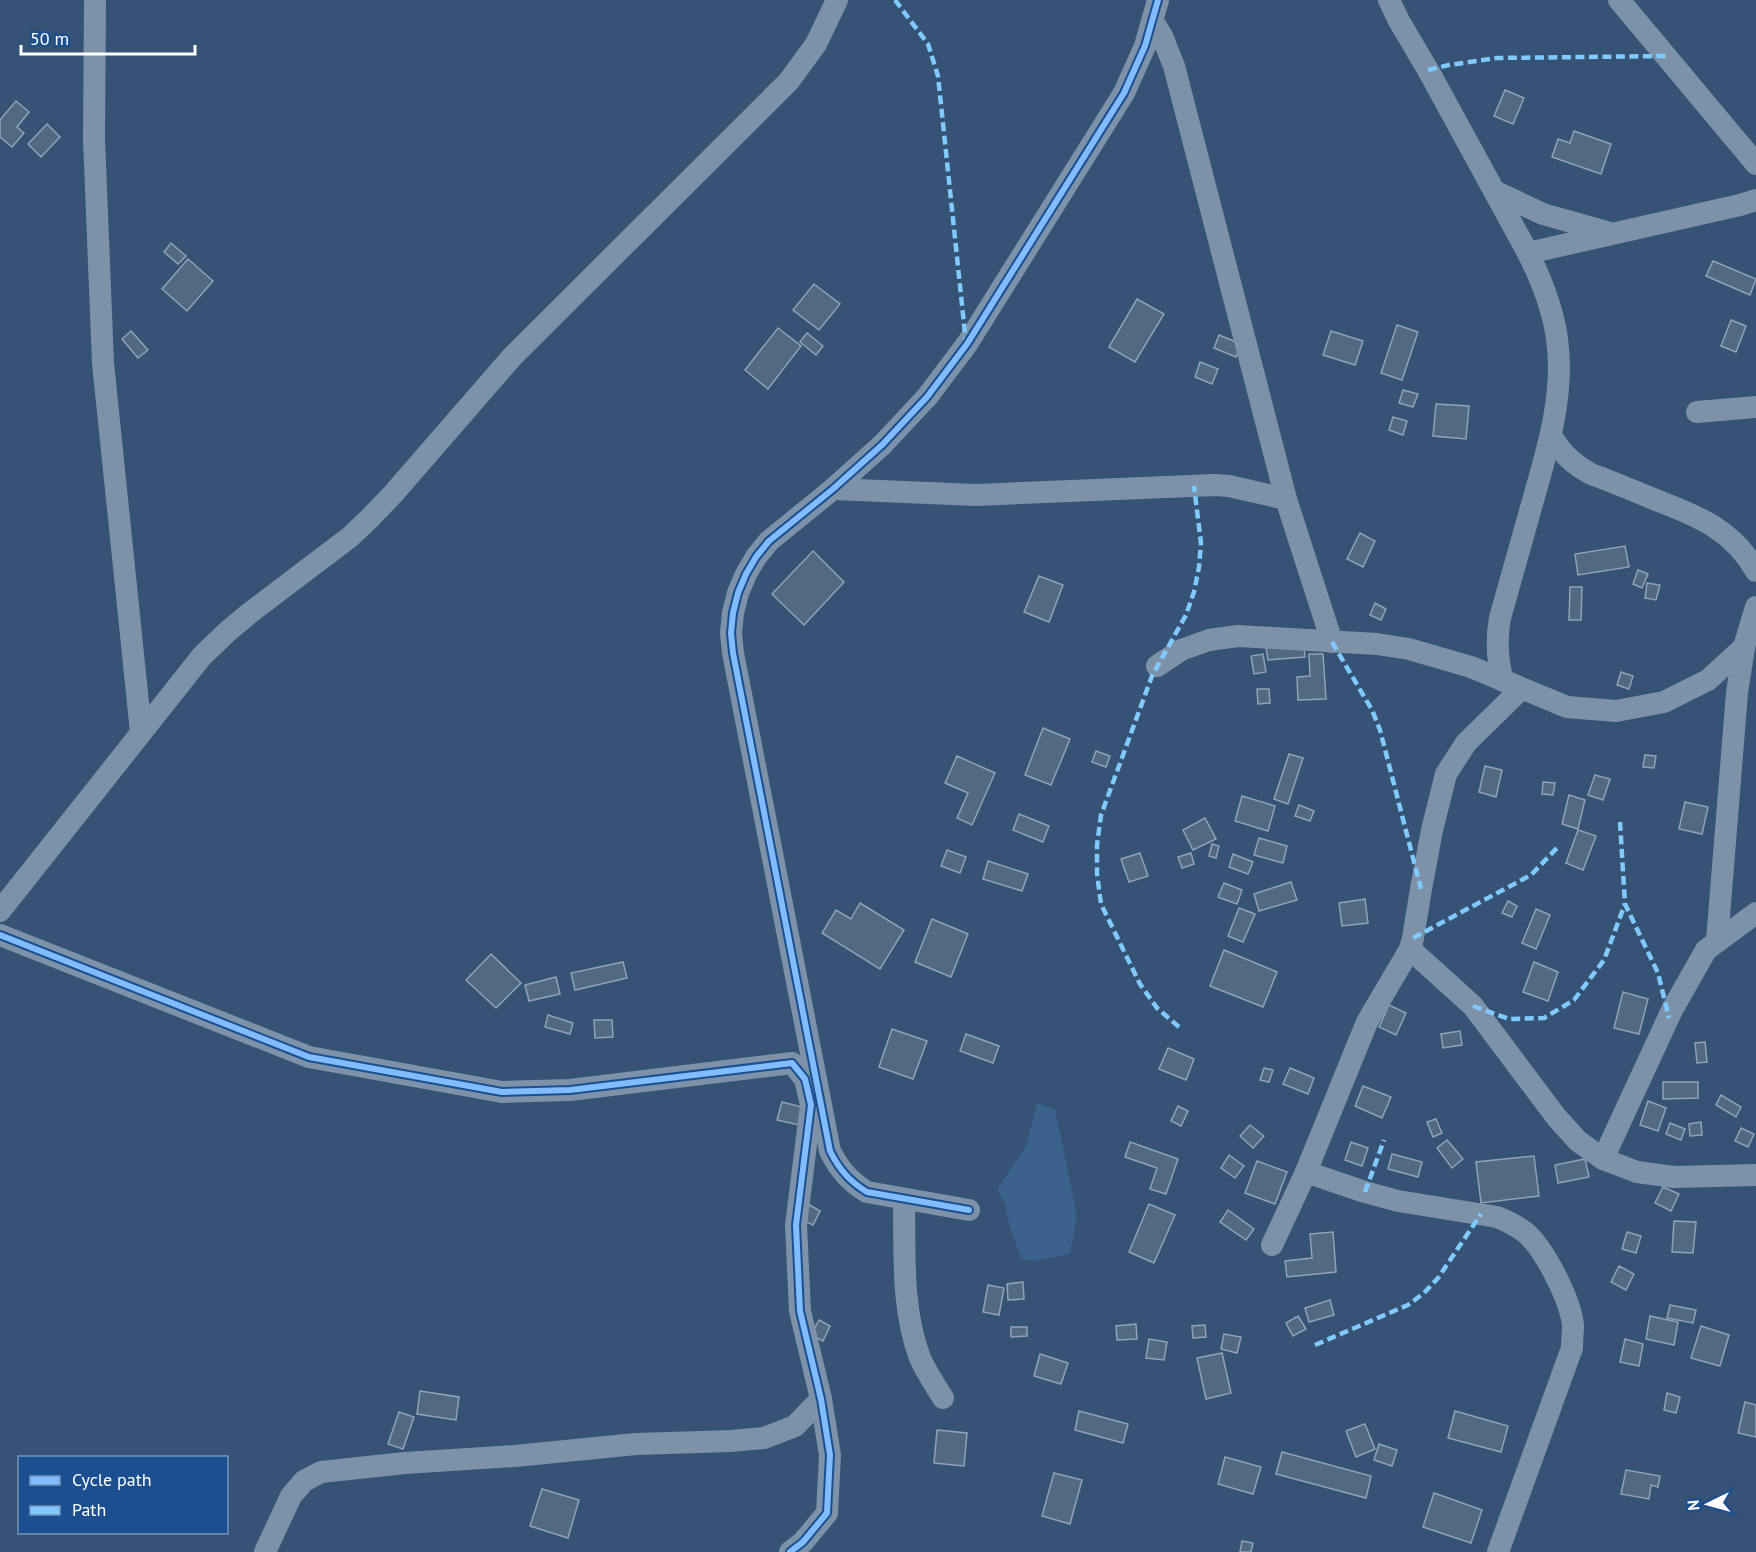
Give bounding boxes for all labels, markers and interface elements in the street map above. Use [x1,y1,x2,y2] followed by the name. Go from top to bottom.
[21,18,195,56] scale bar
[30,27,69,50] text: 50 m
[18,1456,228,1534] legend
[72,1468,152,1491] text: Cycle path
[1678,1474,1738,1534] north arrow
[72,1498,106,1521] text: Path
[1683,1499,1703,1511] text: N

